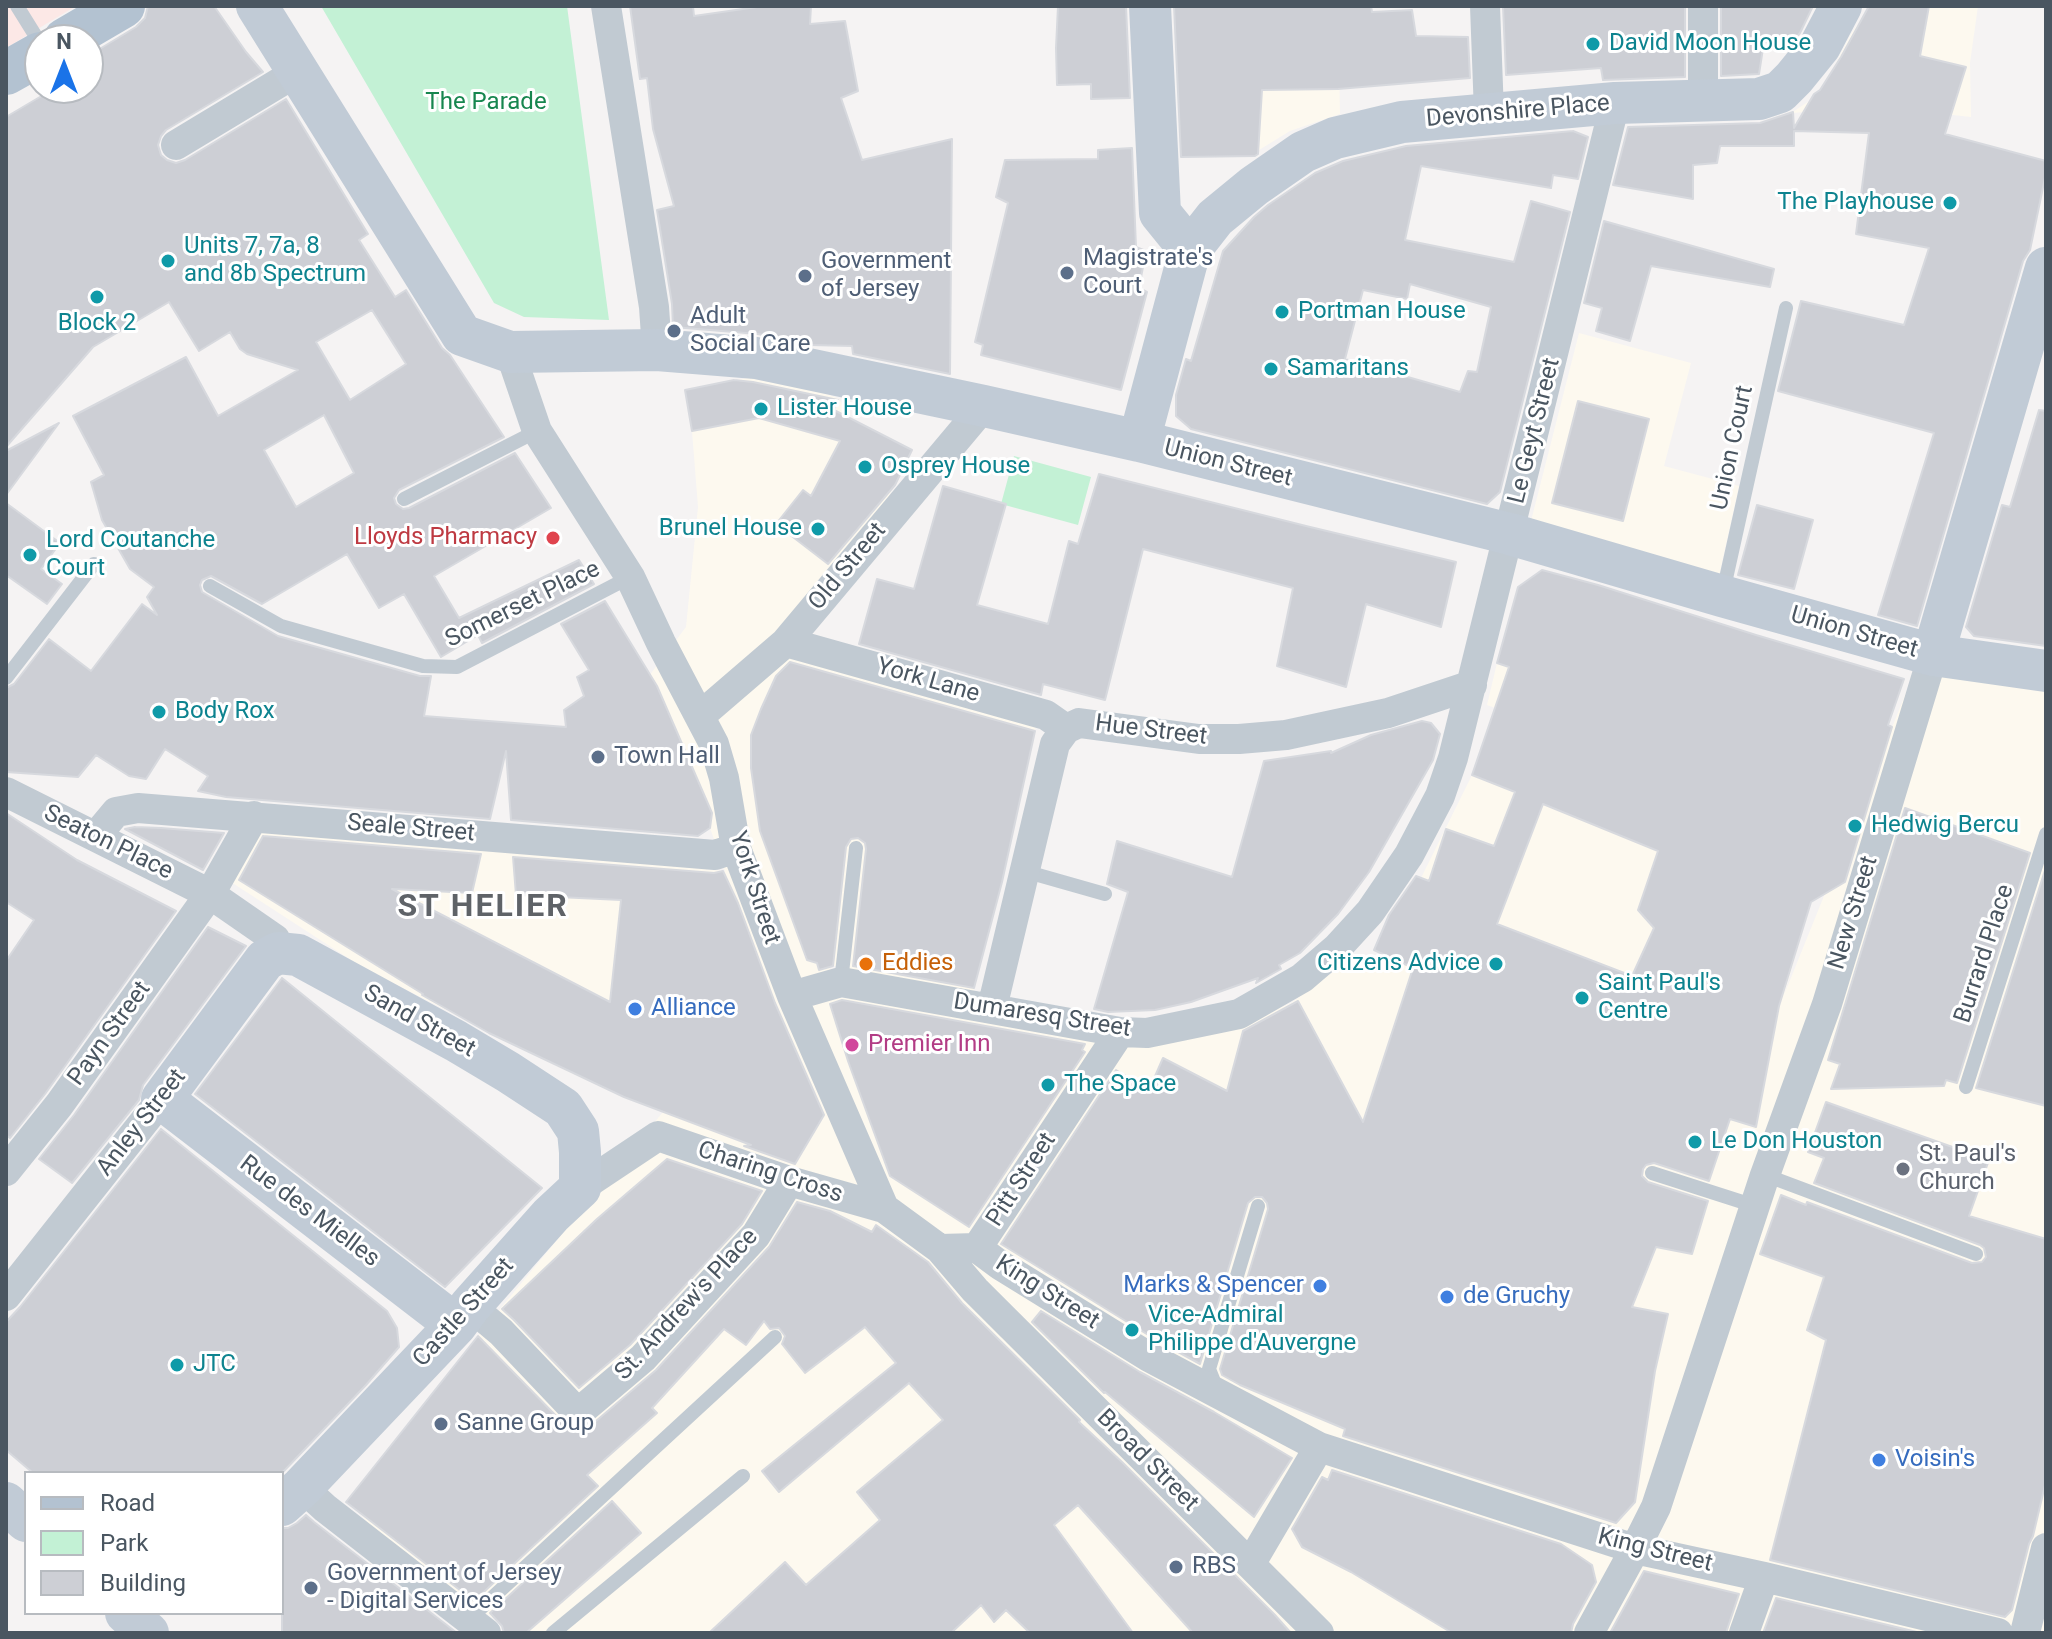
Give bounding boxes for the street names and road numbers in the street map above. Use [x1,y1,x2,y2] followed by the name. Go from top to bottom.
[1425,90,1611,134] street label: Devonshire Place
[1503,355,1567,507] street label: Le Geyt Street
[1706,383,1760,513] street label: Union Court
[1161,434,1295,494] street label: Union Street
[803,517,893,617] street label: Old Street
[441,555,605,655] street label: Somerset Place
[1787,601,1921,665] street label: Union Street
[873,653,983,709] street label: York Lane
[1093,710,1209,752] street label: Hue Street
[39,799,177,887] street label: Seaton Place
[346,809,476,849] street label: Seale Street
[722,828,786,948] street label: York Street
[1823,853,1885,973] street label: New Street
[1949,881,2021,1027] street label: Burrard Place
[63,976,157,1092] street label: Payn Street
[358,980,480,1064] street label: Sand Street
[951,988,1133,1044] street label: Dumaresq Street
[91,1064,193,1182] street label: Anley Street
[981,1128,1063,1232] street label: Pitt Street
[694,1136,846,1210] street label: Charing Cross
[233,1150,385,1274] street label: Rue des Mielles
[609,1223,765,1387] street label: St. Andrew's Place
[990,1250,1104,1336] street label: King Street
[408,1253,520,1373] street label: Castle Street
[1090,1404,1204,1518] street label: Broad Street
[1595,1523,1715,1579] street label: King Street

